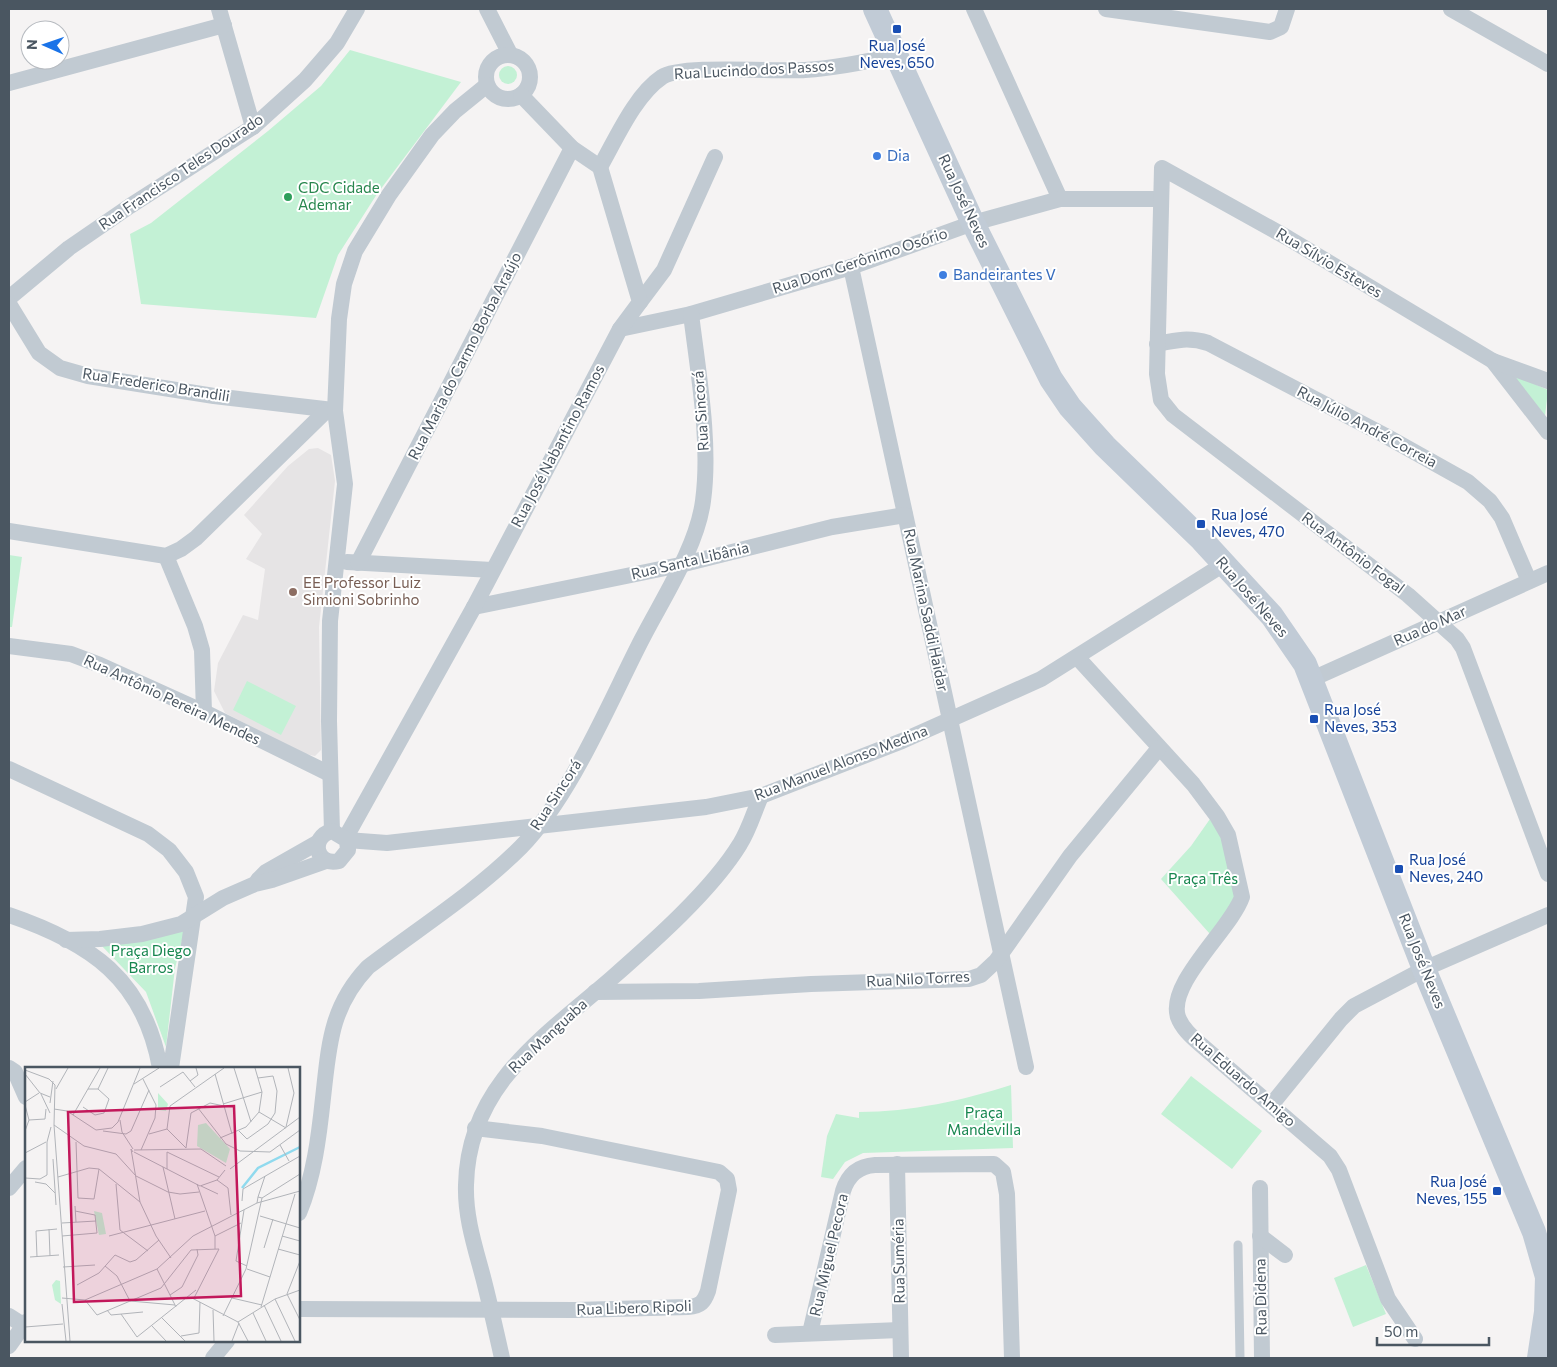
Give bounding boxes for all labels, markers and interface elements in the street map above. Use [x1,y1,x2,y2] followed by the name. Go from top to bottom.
[20,20,70,70] north arrow
[891,23,903,35] marker: Rua José Neves, 650
[860,36,934,71] place label: Rua José Neves, 650
[23,39,40,50] text: N
[674,56,835,82] street label: Rua Lucindo dos Passos
[95,109,266,233] street label: Rua Francisco Teles Dourado
[887,146,910,164] place label: Dia
[871,150,883,162] marker: Dia
[935,151,994,250] street label: Rua José Neves
[298,178,380,213] place label: CDC Cidade Ademar
[282,191,294,203] marker: CDC Cidade Ademar
[770,223,949,297] street label: Rua Dom Gerônimo Osório
[1273,223,1386,301] street label: Rua Sílvio Esteves
[404,249,524,462] street label: Rua Maria do Carmo Borba Araújo
[953,265,1056,283] place label: Bandeirantes V
[937,269,949,281] marker: Bandeirantes V
[507,361,608,530] street label: Rua José Nabantino Ramos
[81,363,231,405] street label: Rua Frederico Brandili
[688,370,712,452] street label: Rua Sincorá
[1294,382,1441,471] street label: Rua Júlio André Correia
[1211,505,1285,540] place label: Rua José Neves, 470
[1299,508,1409,597] street label: Rua Antônio Fogal
[1195,518,1207,530] marker: Rua José Neves, 470
[901,527,953,693] street label: Rua Marina Saddi Haidar
[629,538,751,582] street label: Rua Santa Libânia
[1213,552,1293,641] street label: Rua José Neves
[303,573,421,608] place label: EE Professor Luiz Simioni Sobrinho
[287,586,299,598] marker: EE Professor Luiz Simioni Sobrinho
[1390,601,1469,649] street label: Rua do Mar
[81,650,264,748] street label: Rua Antônio Pereira Mendes
[1324,700,1397,735] place label: Rua José Neves, 353
[1308,713,1320,725] marker: Rua José Neves, 353
[751,721,930,803] street label: Rua Manuel Alonso Medina
[526,756,585,833] street label: Rua Sincorá
[1409,850,1483,885] place label: Rua José Neves, 240
[1393,863,1405,875] marker: Rua José Neves, 240
[1168,869,1238,887] park label: Praça Três
[1396,910,1450,1011] street label: Rua José Neves
[111,941,192,976] park label: Praça Diego Barros
[866,966,970,990] street label: Rua Nilo Torres
[504,994,590,1076] street label: Rua Manguaba
[1187,1029,1300,1130] street label: Rua Eduardo Amigo
[25,1067,300,1342] inset map
[947,1103,1021,1138] park label: Praça Mandevilla
[1416,1172,1487,1207] place label: Rua José Neves, 155
[1491,1185,1503,1197] marker: Rua José Neves, 155
[805,1192,851,1318] street label: Rua Miguel Pecora
[888,1218,908,1304] street label: Rua Suméria
[1250,1258,1270,1336] street label: Rua Didena
[576,1296,692,1318] street label: Rua Libero Ripoli
[1377,1314,1490,1346] scale bar
[1384,1322,1418,1340] text: 50 m

